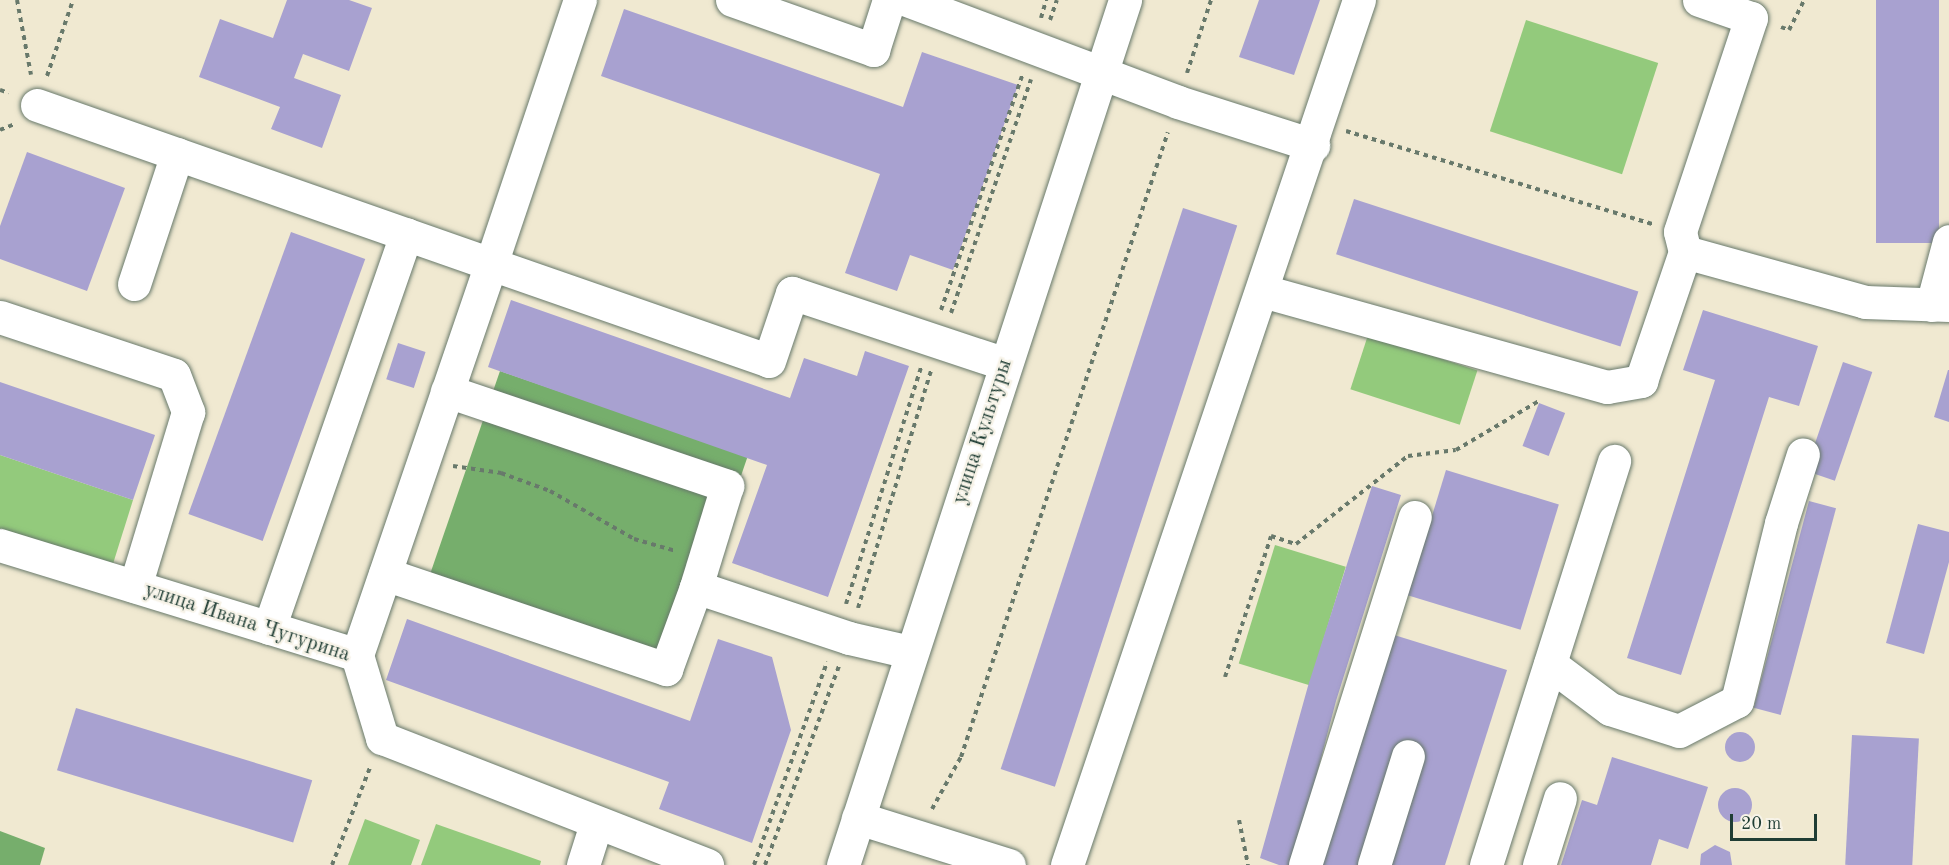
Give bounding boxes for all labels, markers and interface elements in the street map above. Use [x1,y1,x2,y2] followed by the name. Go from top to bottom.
[948,356,1018,508] street label: улица Культуры
[141,578,353,668] street label: улица Ивана Чугурина
[1733,802,1820,840] scale bar
[1741,815,1781,833] text: 20 m

